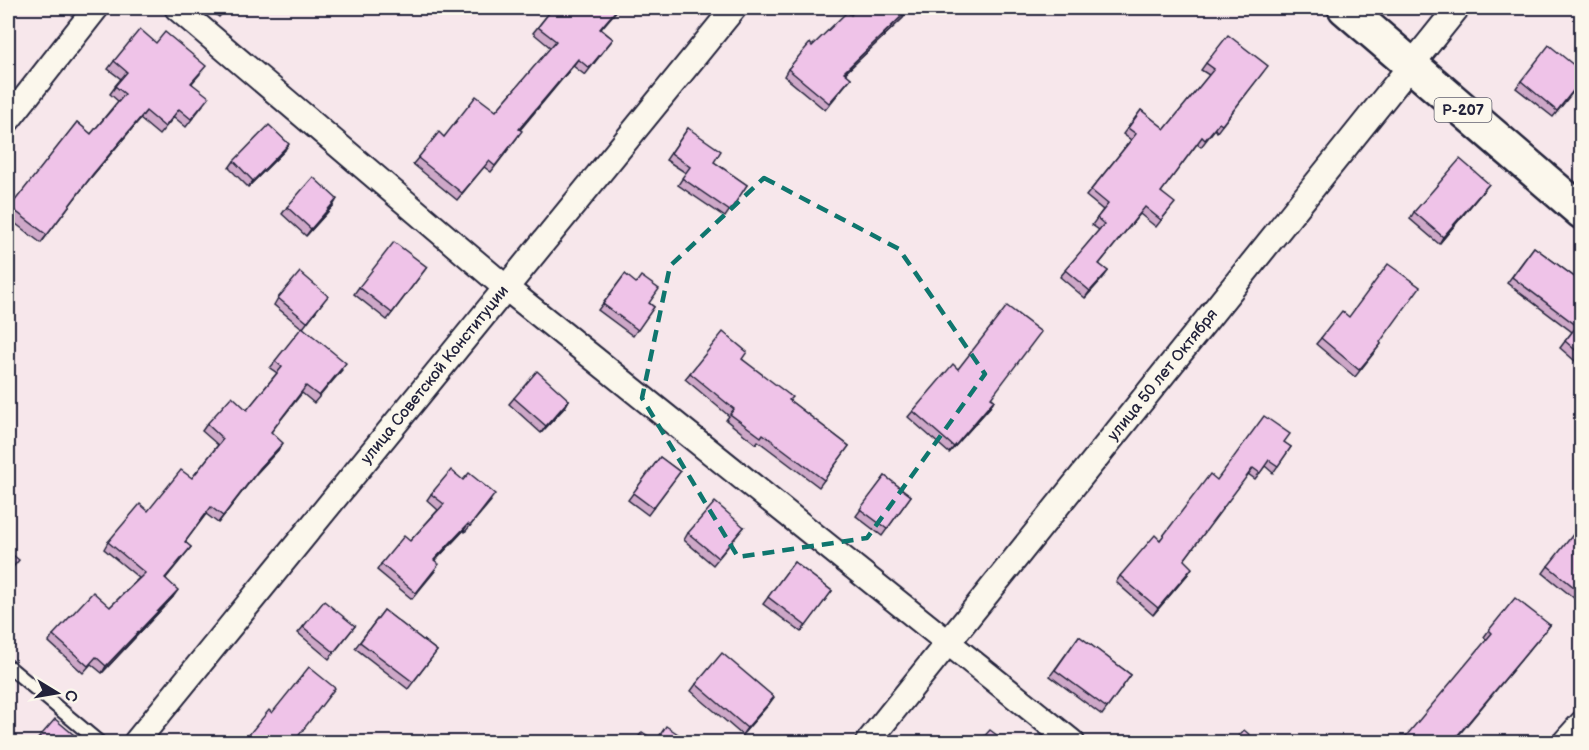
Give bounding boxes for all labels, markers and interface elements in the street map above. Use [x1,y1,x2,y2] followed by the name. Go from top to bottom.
[1434,98,1492,122] road number: Р-207
[357,282,513,468] street label: улица Советской Конституции
[1104,305,1222,445] street label: улица 50 лет Октября
[27,663,87,723] north arrow
[60,688,81,703] text: С

